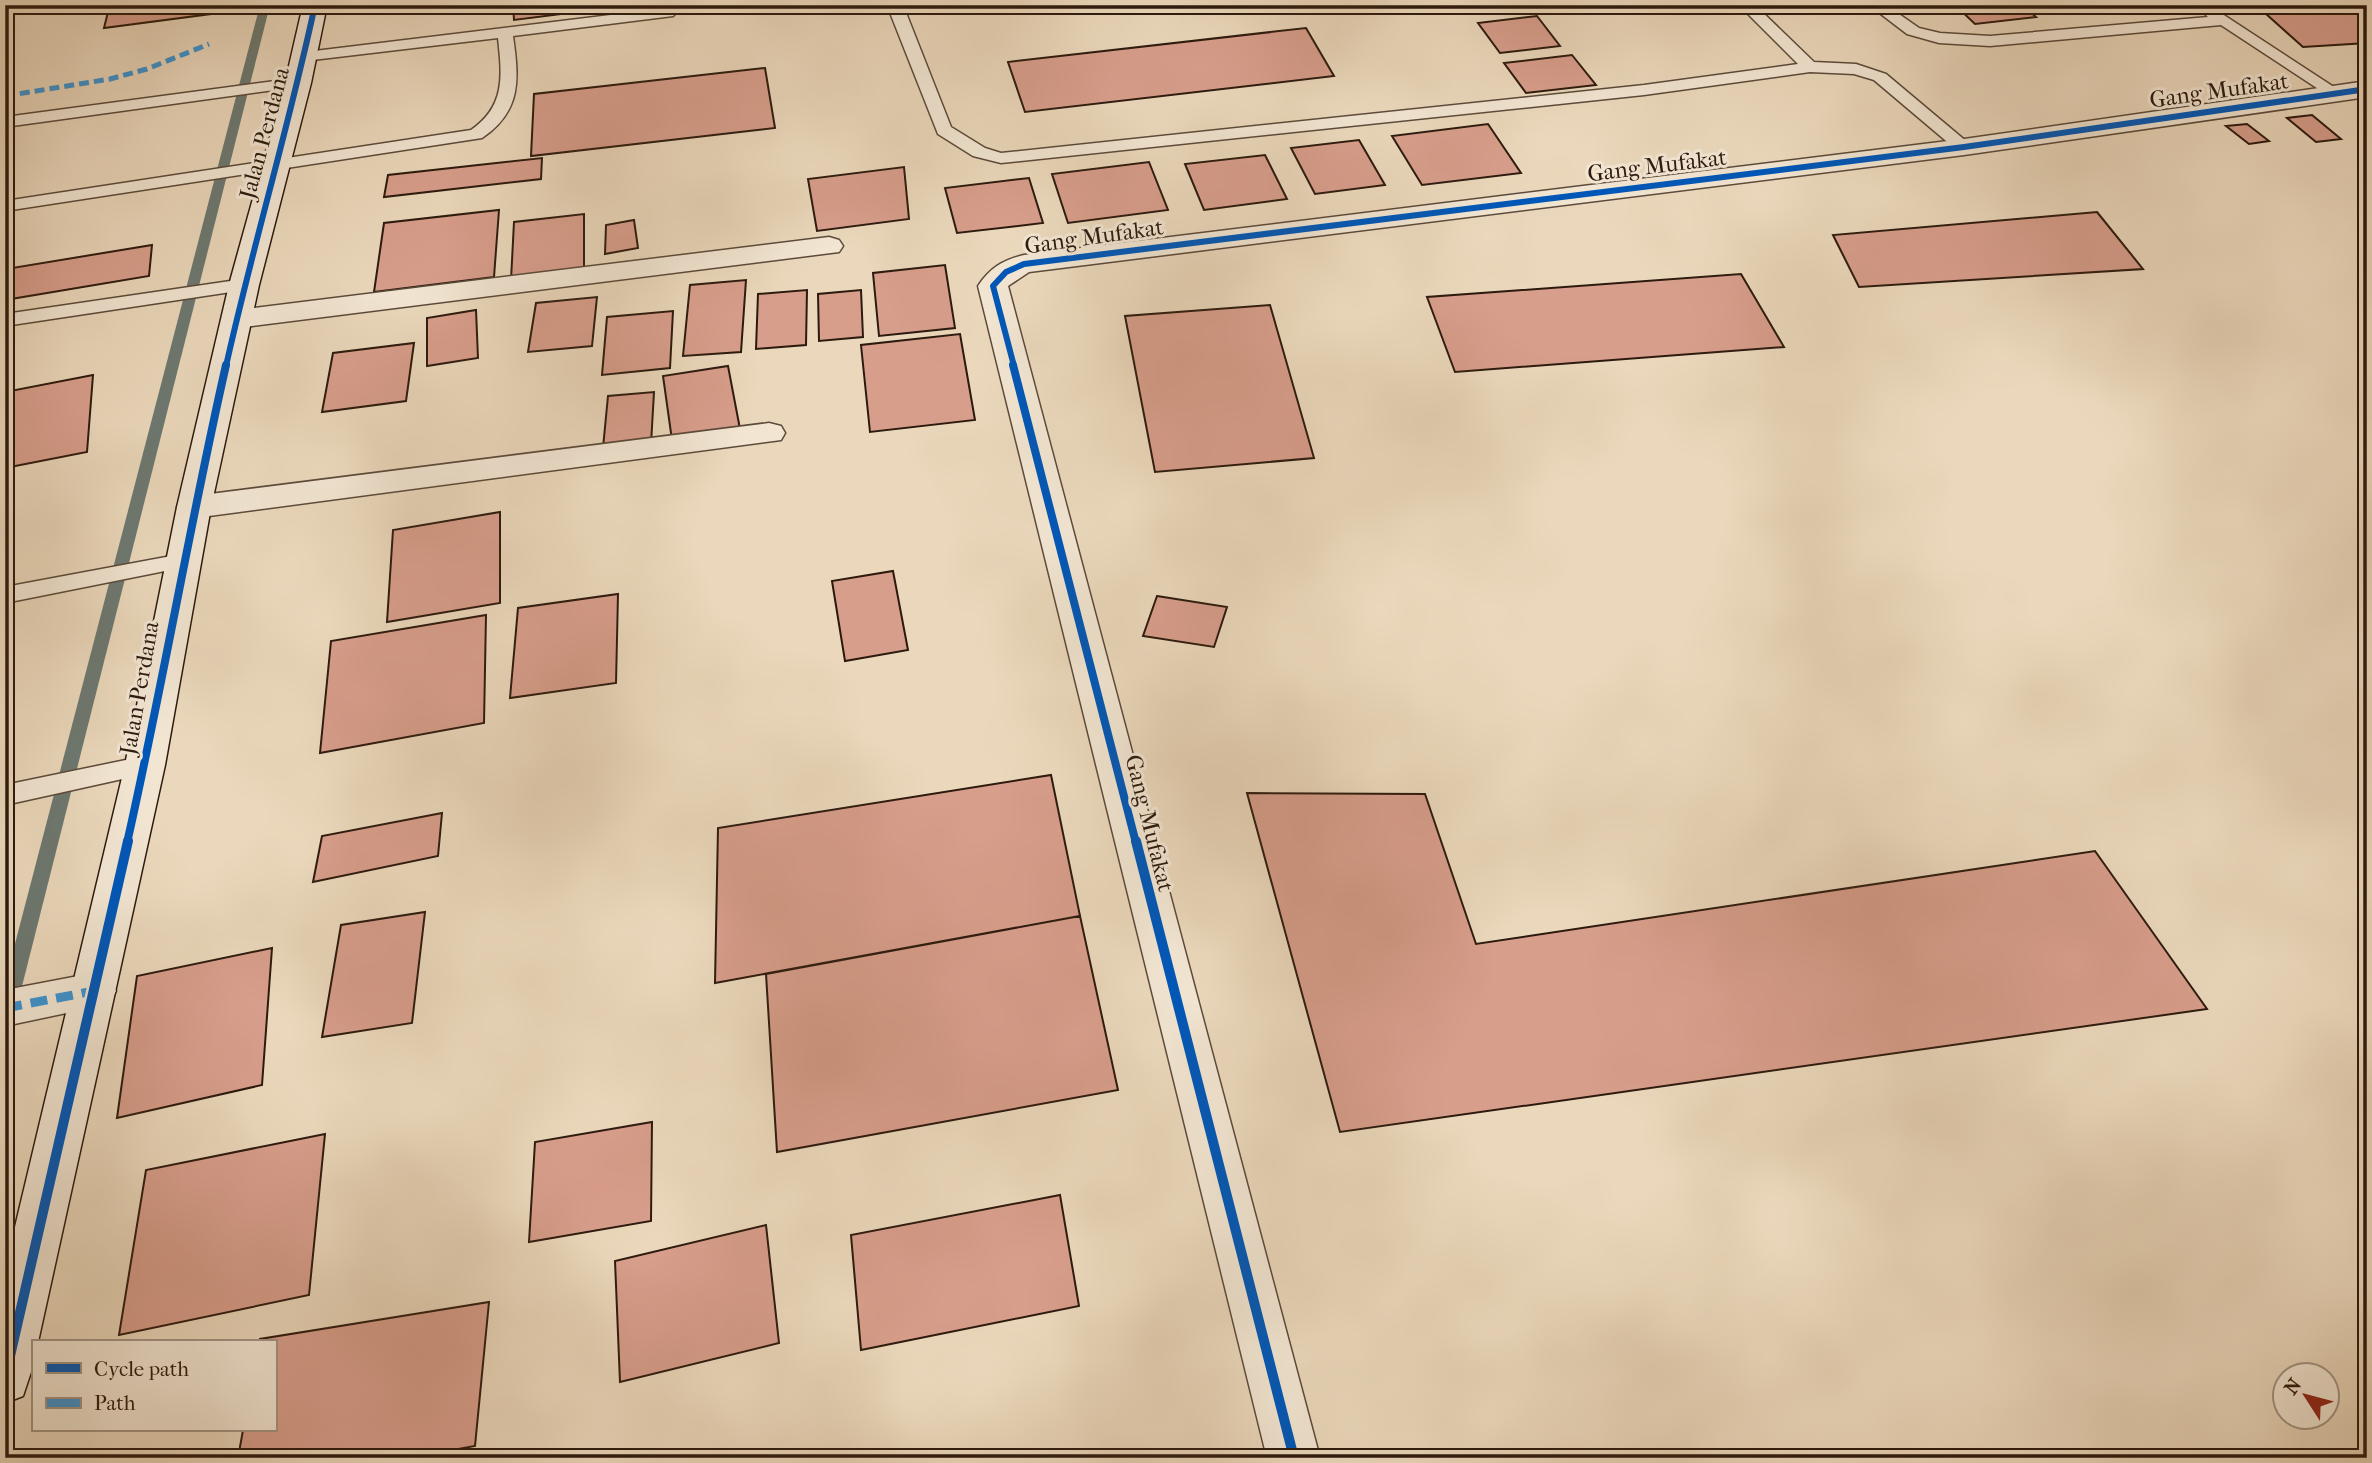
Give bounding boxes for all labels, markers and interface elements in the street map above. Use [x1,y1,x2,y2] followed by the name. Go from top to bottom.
[233,64,295,204] street label: Jalan Perdana
[2148,67,2290,114] street label: Gang Mufakat
[1586,144,1728,187] street label: Gang Mufakat
[1023,213,1165,260] street label: Gang Mufakat
[114,619,165,759] street label: Jalan Perdana
[1119,752,1180,894] street label: Gang Mufakat
[32,1340,276,1432] legend
[94,1357,189,1381] text: Cycle path
[2270,1362,2340,1432] north arrow
[2280,1374,2307,1399] text: N
[94,1391,136,1415] text: Path

